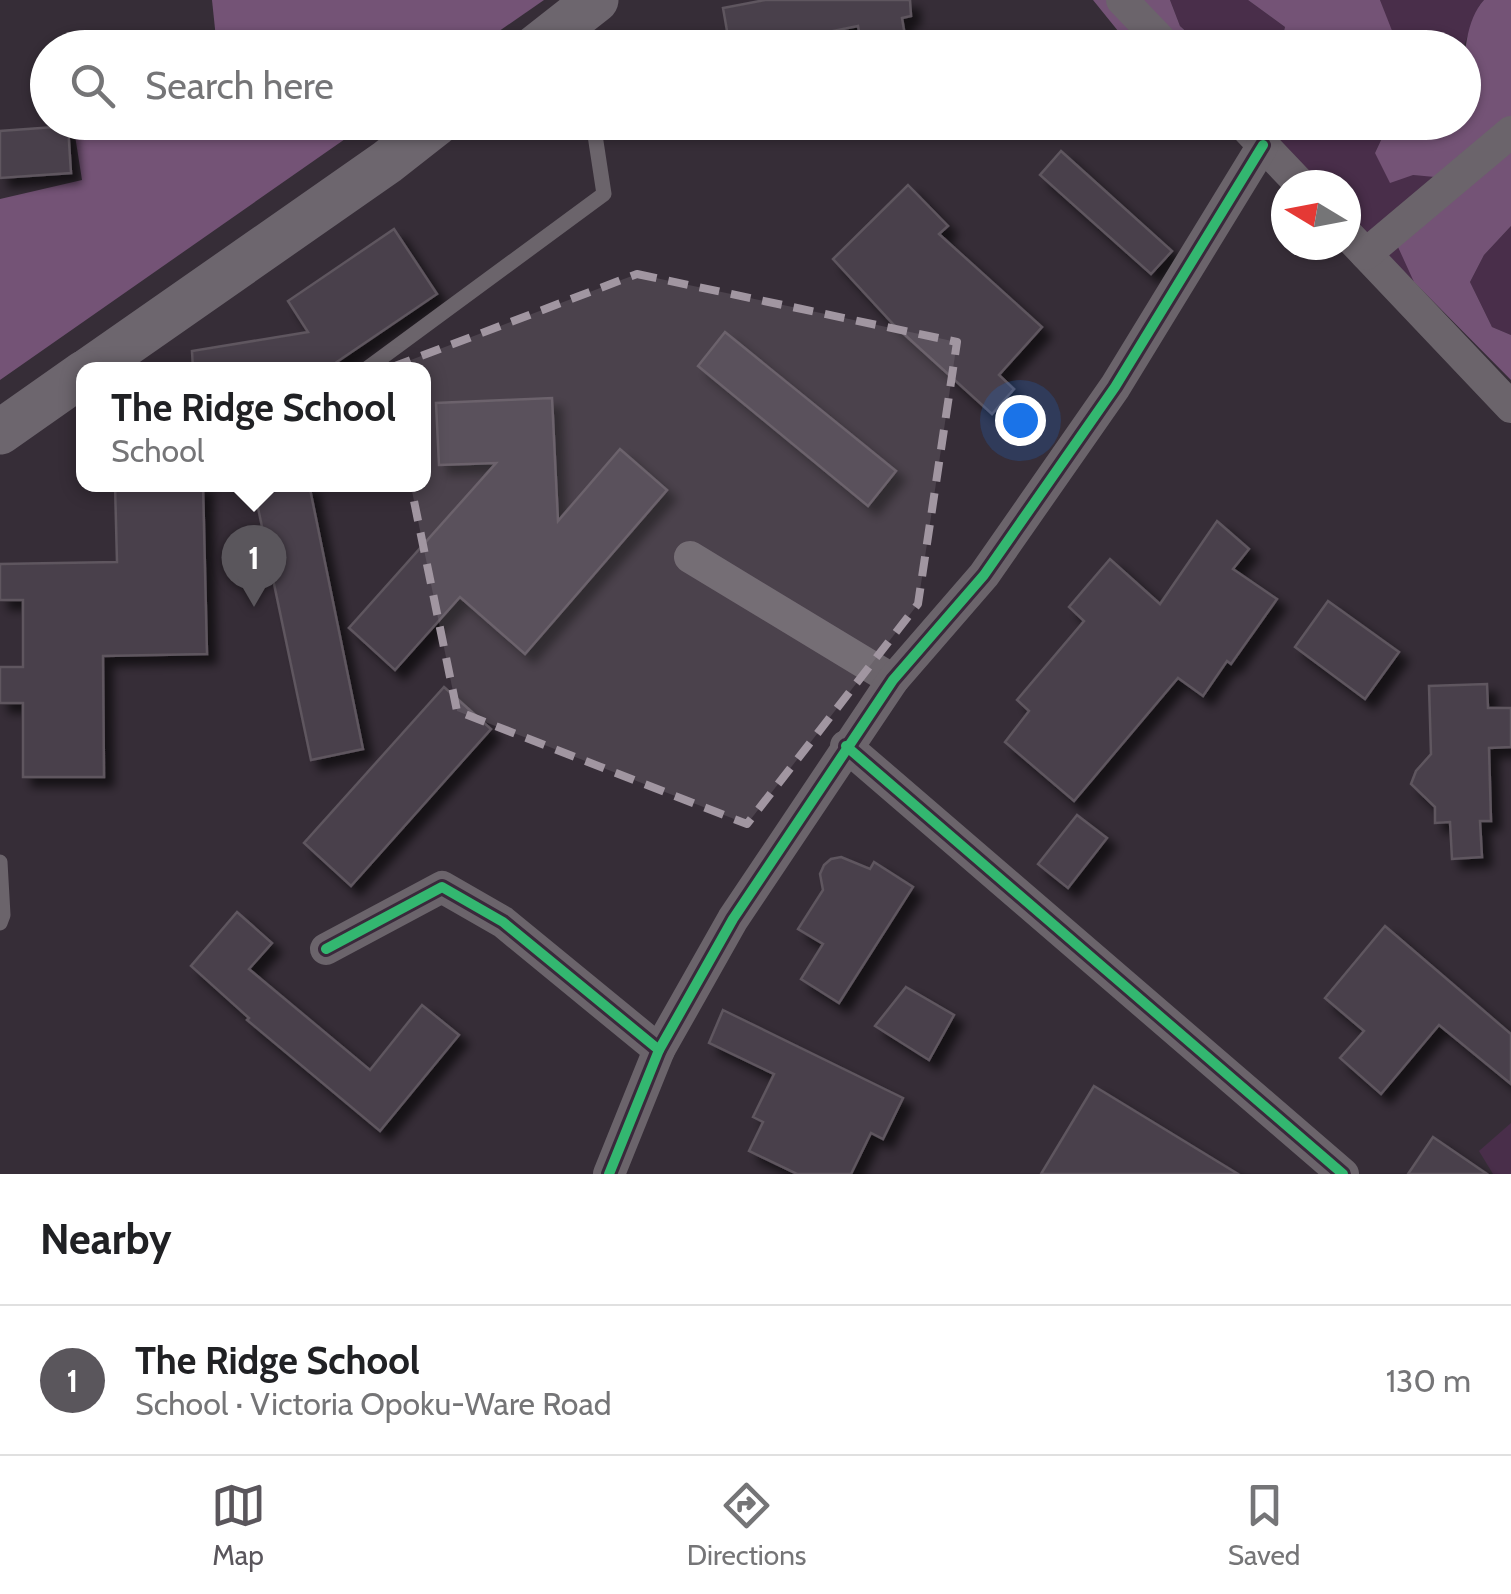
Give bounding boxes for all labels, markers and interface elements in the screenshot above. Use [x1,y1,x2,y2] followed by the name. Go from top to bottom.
[30,30,1481,140] search box
[65,58,120,113] icon: search
[145,62,334,109] text: Search here
[1271,170,1361,260] north arrow
[76,362,431,492] popup
[111,384,396,431] text: The Ridge School
[995,395,1046,446] your location
[111,431,204,470] text: School
[222,524,286,607] pin: 1
[40,1213,172,1265] text: Nearby
[135,1337,420,1384] text: The Ridge School
[67,1361,78,1400] text: 1
[1386,1361,1471,1400] text: 130 m
[135,1384,612,1423] text: School · Victoria Opoku-Ware Road
[211,1478,266,1572] tab: Map
[687,1478,806,1572] tab: Directions
[1228,1478,1300,1572] tab: Saved

